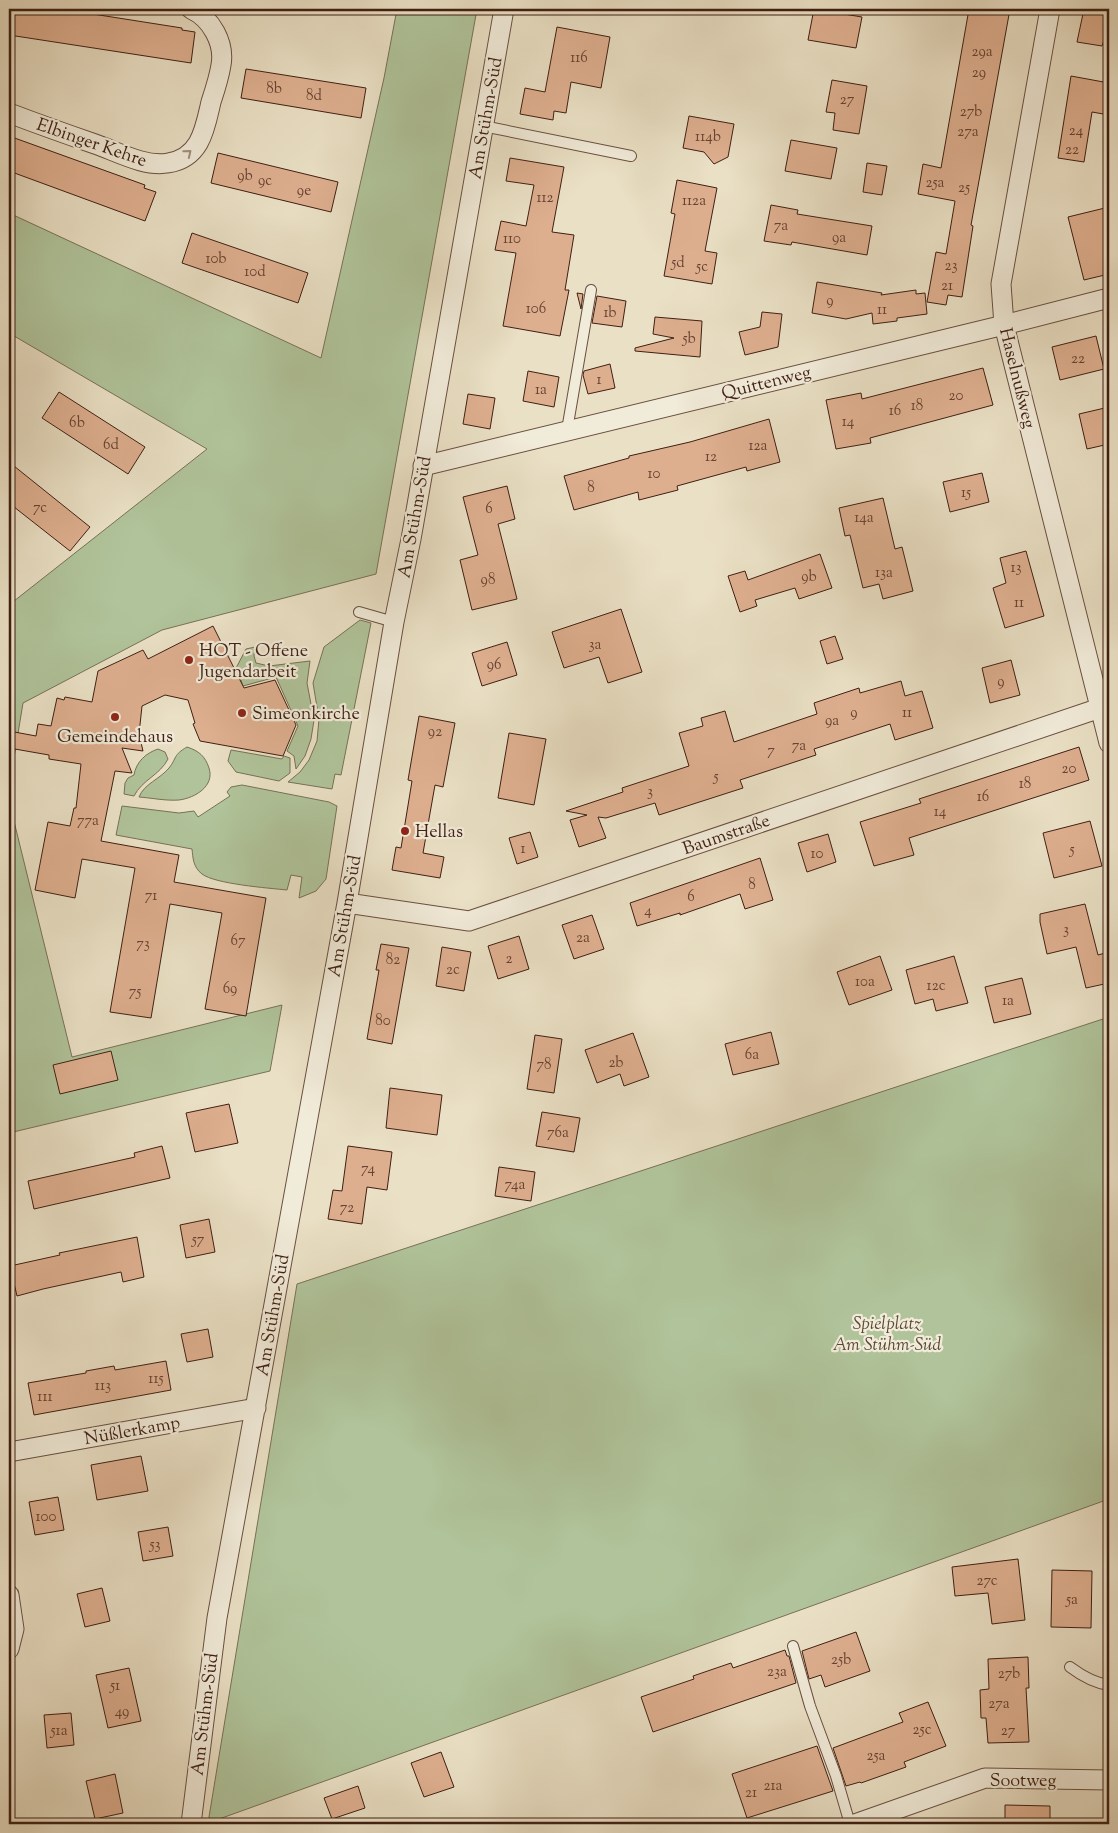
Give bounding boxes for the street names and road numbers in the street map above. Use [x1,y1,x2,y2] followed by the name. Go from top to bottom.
[463,55,510,181] street label: Am Stühm-Süd
[33,113,150,175] street label: Elbinger Kehre
[991,325,1041,432] street label: Haselnußweg
[719,360,814,408] street label: Quittenweg
[392,454,439,580] street label: Am Stühm-Süd
[679,809,774,863] street label: Baumstraße
[322,853,369,979] street label: Am Stühm-Süd
[250,1252,297,1378] street label: Am Stühm-Süd
[82,1411,182,1453] street label: Nüßlerkamp
[186,1651,226,1777] street label: Am Stühm-Süd
[990,1769,1057,1795] street label: Sootweg

